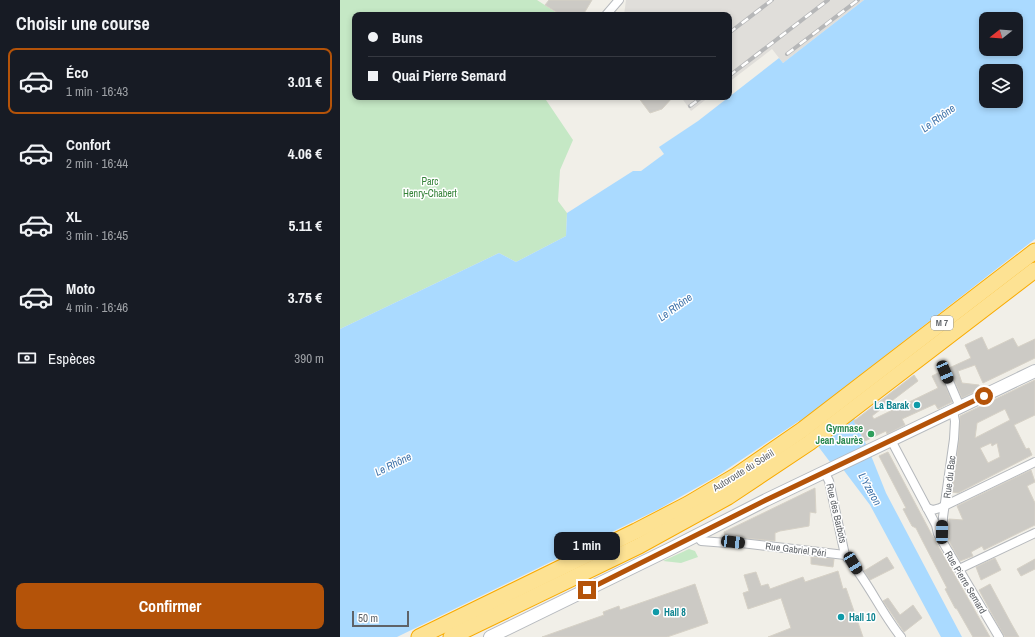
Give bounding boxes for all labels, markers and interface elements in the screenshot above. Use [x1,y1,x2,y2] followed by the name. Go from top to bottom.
[16,11,150,36] text: Choisir une course
[979,12,1023,56] north arrow
[979,12,1023,108] map controls
[392,27,423,48] text: Buns
[66,62,89,83] text: Éco
[18,63,54,99] icon: car
[979,64,1023,108] button: layers
[392,65,506,86] text: Quai Pierre Semard
[288,71,322,92] text: 3.01 €
[66,83,128,100] text: 1 min · 16:43
[918,101,958,135] water label: Le Rhône
[66,134,110,155] text: Confort
[18,135,54,171] icon: car
[288,143,322,164] text: 4.06 €
[66,155,128,172] text: 2 min · 16:44
[403,175,458,200] park label: Parc Henry-Chabert
[66,206,82,227] text: XL
[18,207,54,243] icon: car
[288,215,322,236] text: 5.11 €
[66,227,128,244] text: 3 min · 16:45
[66,278,95,299] text: Moto
[18,279,54,315] icon: car
[288,287,322,308] text: 3.75 €
[655,290,695,324] water label: Le Rhône
[66,299,128,316] text: 4 min · 16:46
[931,316,953,330] road number: M 7
[16,347,38,369] icon: cash
[48,348,95,369] text: Espèces
[294,350,324,367] text: 390 m
[935,359,955,385] car
[975,387,993,405] route start
[874,399,909,412] place label: La Barak
[912,400,922,410] marker: La Barak
[816,422,863,447] place label: Gymnase Jean Jaurès
[866,429,876,439] marker: Gymnase Jean Jaurès
[709,446,776,495] street label: Autoroute du Soleil
[372,449,414,479] water label: Le Rhône
[940,455,959,499] street label: Rue du Bac
[855,470,885,508] water label: L'Yzeron
[823,482,850,544] street label: Rue des Barbots
[936,520,948,544] car
[554,532,620,560] callout: 1 min
[720,535,746,549] car
[573,537,601,554] text: 1 min
[765,539,827,560] street label: Rue Gabriel Péri
[942,549,989,616] street label: Rue Pierre Semard
[842,550,864,576] car
[578,581,596,599] route end
[16,583,324,629] button: Confirmer
[664,606,686,619] place label: Hall 8
[651,607,661,617] marker: Hall 8
[352,609,409,628] scale bar
[358,611,378,625] text: 50 m
[849,611,876,624] place label: Hall 10
[836,612,846,622] marker: Hall 10

